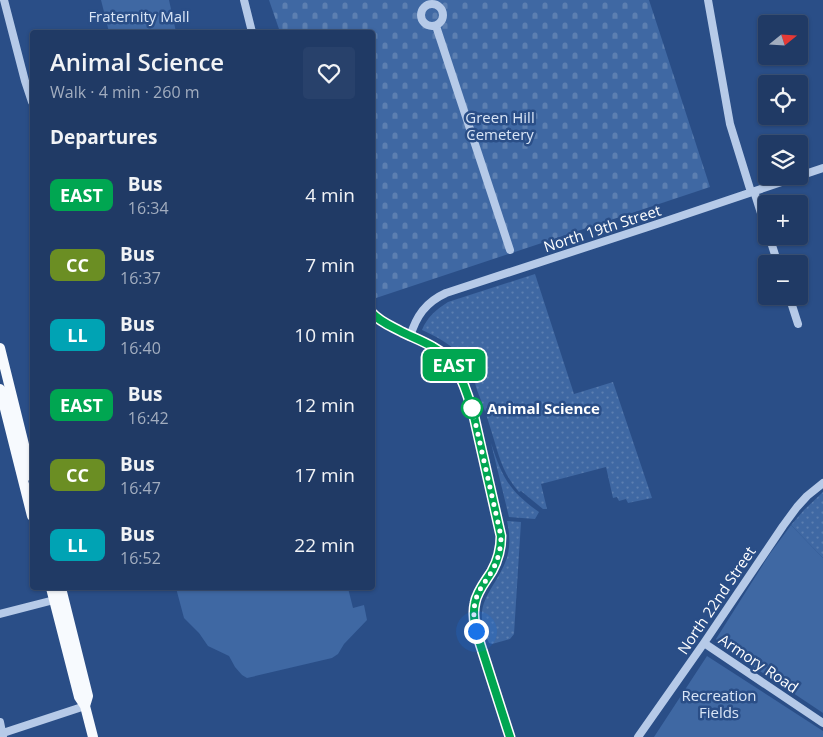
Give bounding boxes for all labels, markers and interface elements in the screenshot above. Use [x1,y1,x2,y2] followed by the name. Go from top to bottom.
[88,6,190,26] park label: Fraternity Mall
[758,15,808,65] north arrow
[758,15,808,305] map controls
[50,45,224,78] text: Animal Science
[303,47,355,99] button: heart
[758,75,808,125] button: locate
[50,81,200,103] text: Walk · 4 min · 260 m
[465,107,535,144] park label: Green Hill Cemetery
[50,124,157,150] text: Departures
[758,135,808,185] button: layers
[128,171,163,197] text: Bus
[305,182,355,208] text: 4 min
[60,183,103,207] text: EAST
[758,195,808,245] button: +
[128,197,169,219] text: 16:34
[541,200,663,256] street label: North 19th Street
[120,241,155,267] text: Bus
[305,252,355,278] text: 7 min
[66,253,89,277] text: CC
[758,255,808,305] button: −
[120,267,161,289] text: 16:37
[120,311,155,337] text: Bus
[294,322,355,348] text: 10 min
[67,323,88,347] text: LL
[120,337,161,359] text: 16:40
[419,349,489,381] line badge: EAST
[433,353,475,377] text: EAST
[128,381,163,407] text: Bus
[294,392,355,418] text: 12 min
[60,393,103,417] text: EAST
[461,397,483,419] marker: Animal Science
[487,398,600,418] place label: Animal Science
[128,407,169,429] text: 16:42
[120,451,155,477] text: Bus
[294,462,355,488] text: 17 min
[66,463,89,487] text: CC
[120,477,161,499] text: 16:47
[120,521,155,547] text: Bus
[294,532,355,558] text: 22 min
[67,533,88,557] text: LL
[672,542,760,658] street label: North 22nd Street
[120,547,161,569] text: 16:52
[464,619,489,644] your location
[715,629,803,697] street label: Armory Road
[681,685,757,722] park label: Recreation Fields

